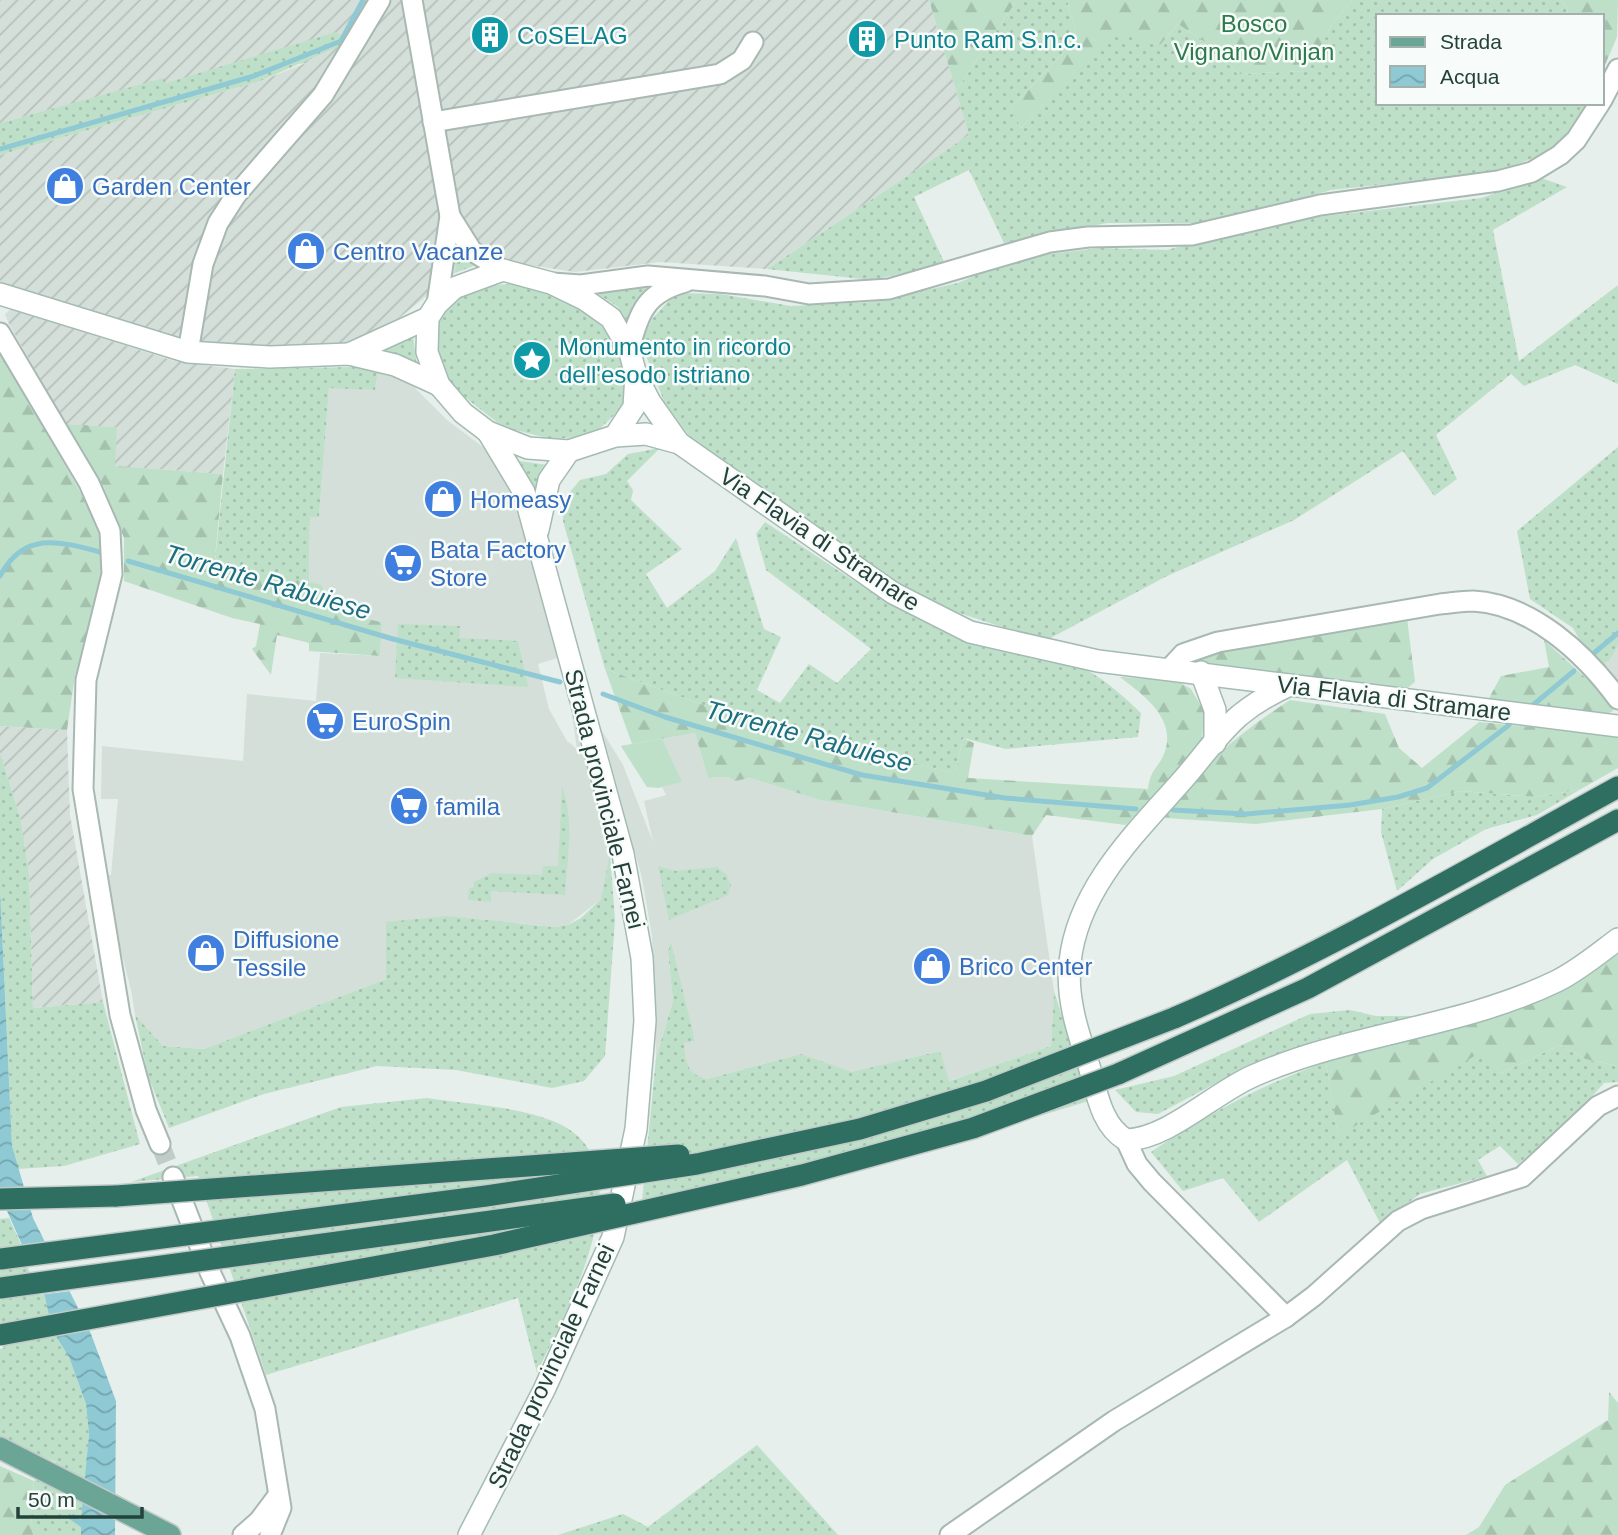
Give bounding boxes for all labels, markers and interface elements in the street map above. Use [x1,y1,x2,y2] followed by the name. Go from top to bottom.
[1174,10,1334,65] park label: Bosco Vignano/Vinjan
[469,14,511,56] building icon: CoSELAG
[1376,14,1604,105] legend
[846,18,888,60] building icon: Punto Ram S.n.c.
[517,22,628,49] place label: CoSELAG
[894,26,1082,53] place label: Punto Ram S.n.c.
[1440,30,1502,53] text: Strada
[1440,65,1500,88] text: Acqua
[44,165,86,207] shop icon: Garden Center
[92,173,251,200] place label: Garden Center
[285,230,327,272] shop icon: Centro Vacanze
[333,238,503,265] place label: Centro Vacanze
[559,333,791,388] place label: Monumento in ricordo dell'esodo istriano
[511,339,553,381] place icon: Monumento in ricordo dell'esodo istriano
[715,462,925,616] street label: Via Flavia di Stramare
[422,478,464,520] shop icon: Homeasy
[470,486,571,513] place label: Homeasy
[430,536,566,591] place label: Bata Factory Store
[162,538,374,626] water label: Torrente Rabuiese
[382,542,424,584] supermarket icon: Bata Factory Store
[560,666,650,932] street label: Strada provinciale Farnei
[1275,670,1513,726] street label: Via Flavia di Stramare
[702,694,916,778] water label: Torrente Rabuiese
[304,700,346,742] supermarket icon: EuroSpin
[352,708,451,735] place label: EuroSpin
[388,785,430,827] supermarket icon: famila
[436,793,501,820] place label: famila
[233,926,339,981] place label: Diffusione Tessile
[185,932,227,974] shop icon: Diffusione Tessile
[911,945,953,987] shop icon: Brico Center
[959,953,1092,980] place label: Brico Center
[482,1239,620,1493] street label: Strada provinciale Farnei
[18,1476,142,1520] scale bar
[28,1488,75,1511] text: 50 m

